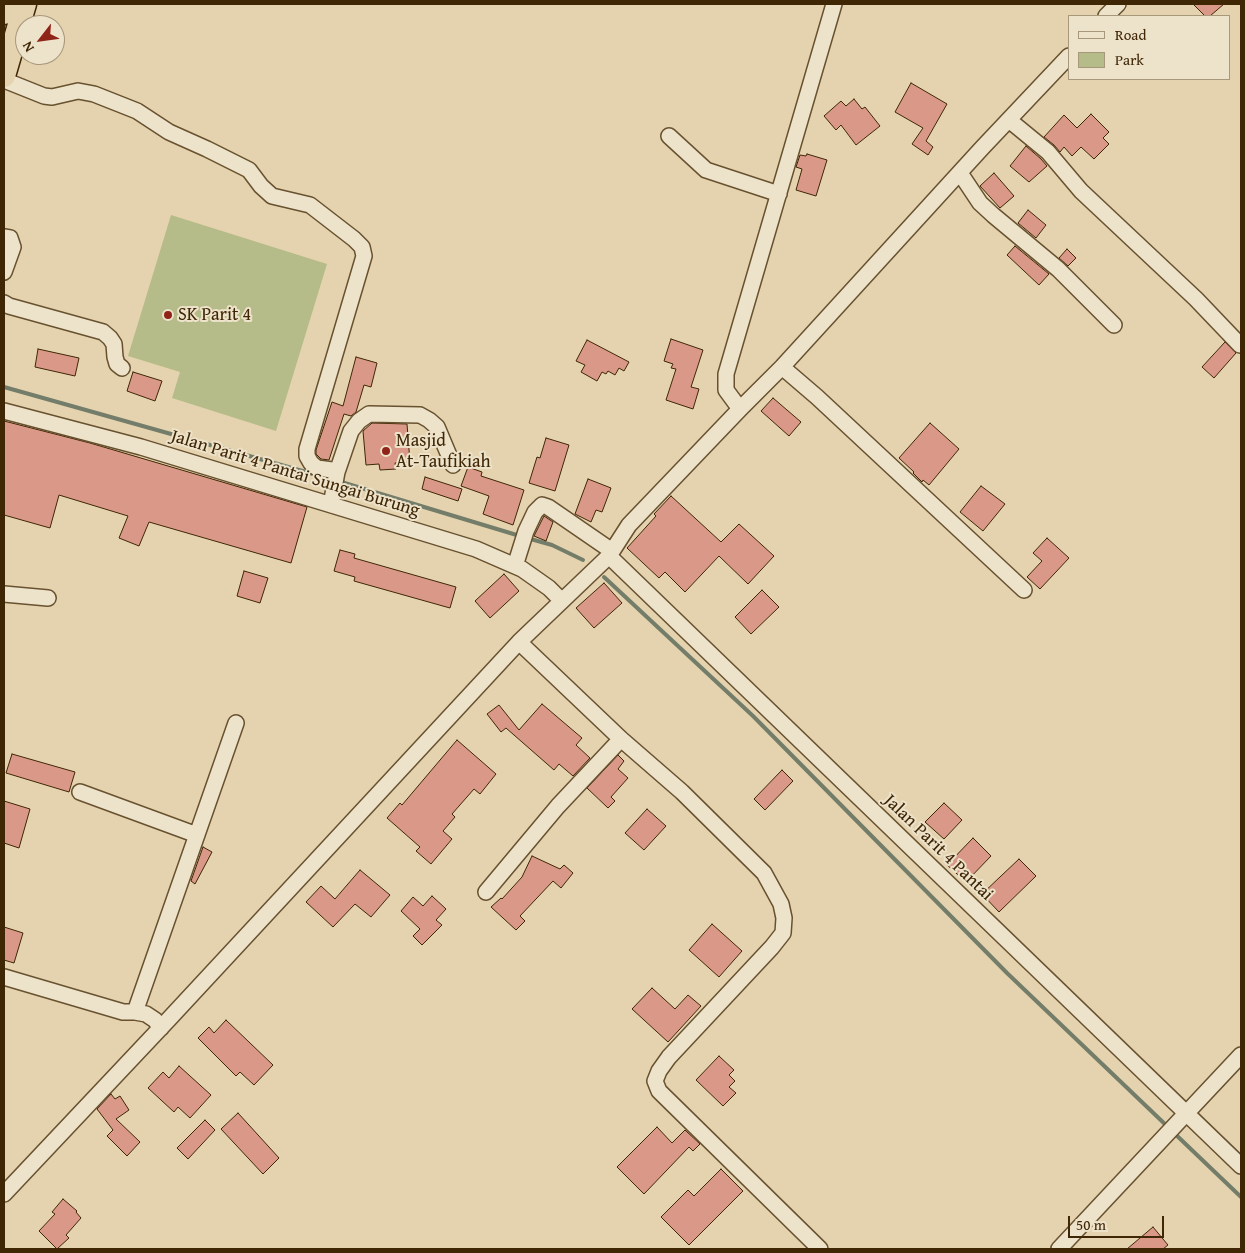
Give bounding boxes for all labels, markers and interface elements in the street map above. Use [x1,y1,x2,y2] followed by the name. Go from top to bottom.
[15,15,65,65] north arrow
[1068,15,1230,80] legend
[1115,24,1146,45] text: Road
[17,38,39,56] text: N
[1115,49,1144,70] text: Park
[178,304,251,326] place label: SK Parit 4
[162,309,174,321] marker: SK Parit 4
[168,426,422,522] street label: Jalan Parit 4 Pantai Sungai Burung
[396,430,491,472] place label: Masjid At-Taufikiah
[380,445,392,457] marker: Masjid At-Taufikiah
[879,790,997,906] street label: Jalan Parit 4 Pantai
[1070,1206,1166,1238] scale bar
[1076,1214,1106,1235] text: 50 m

